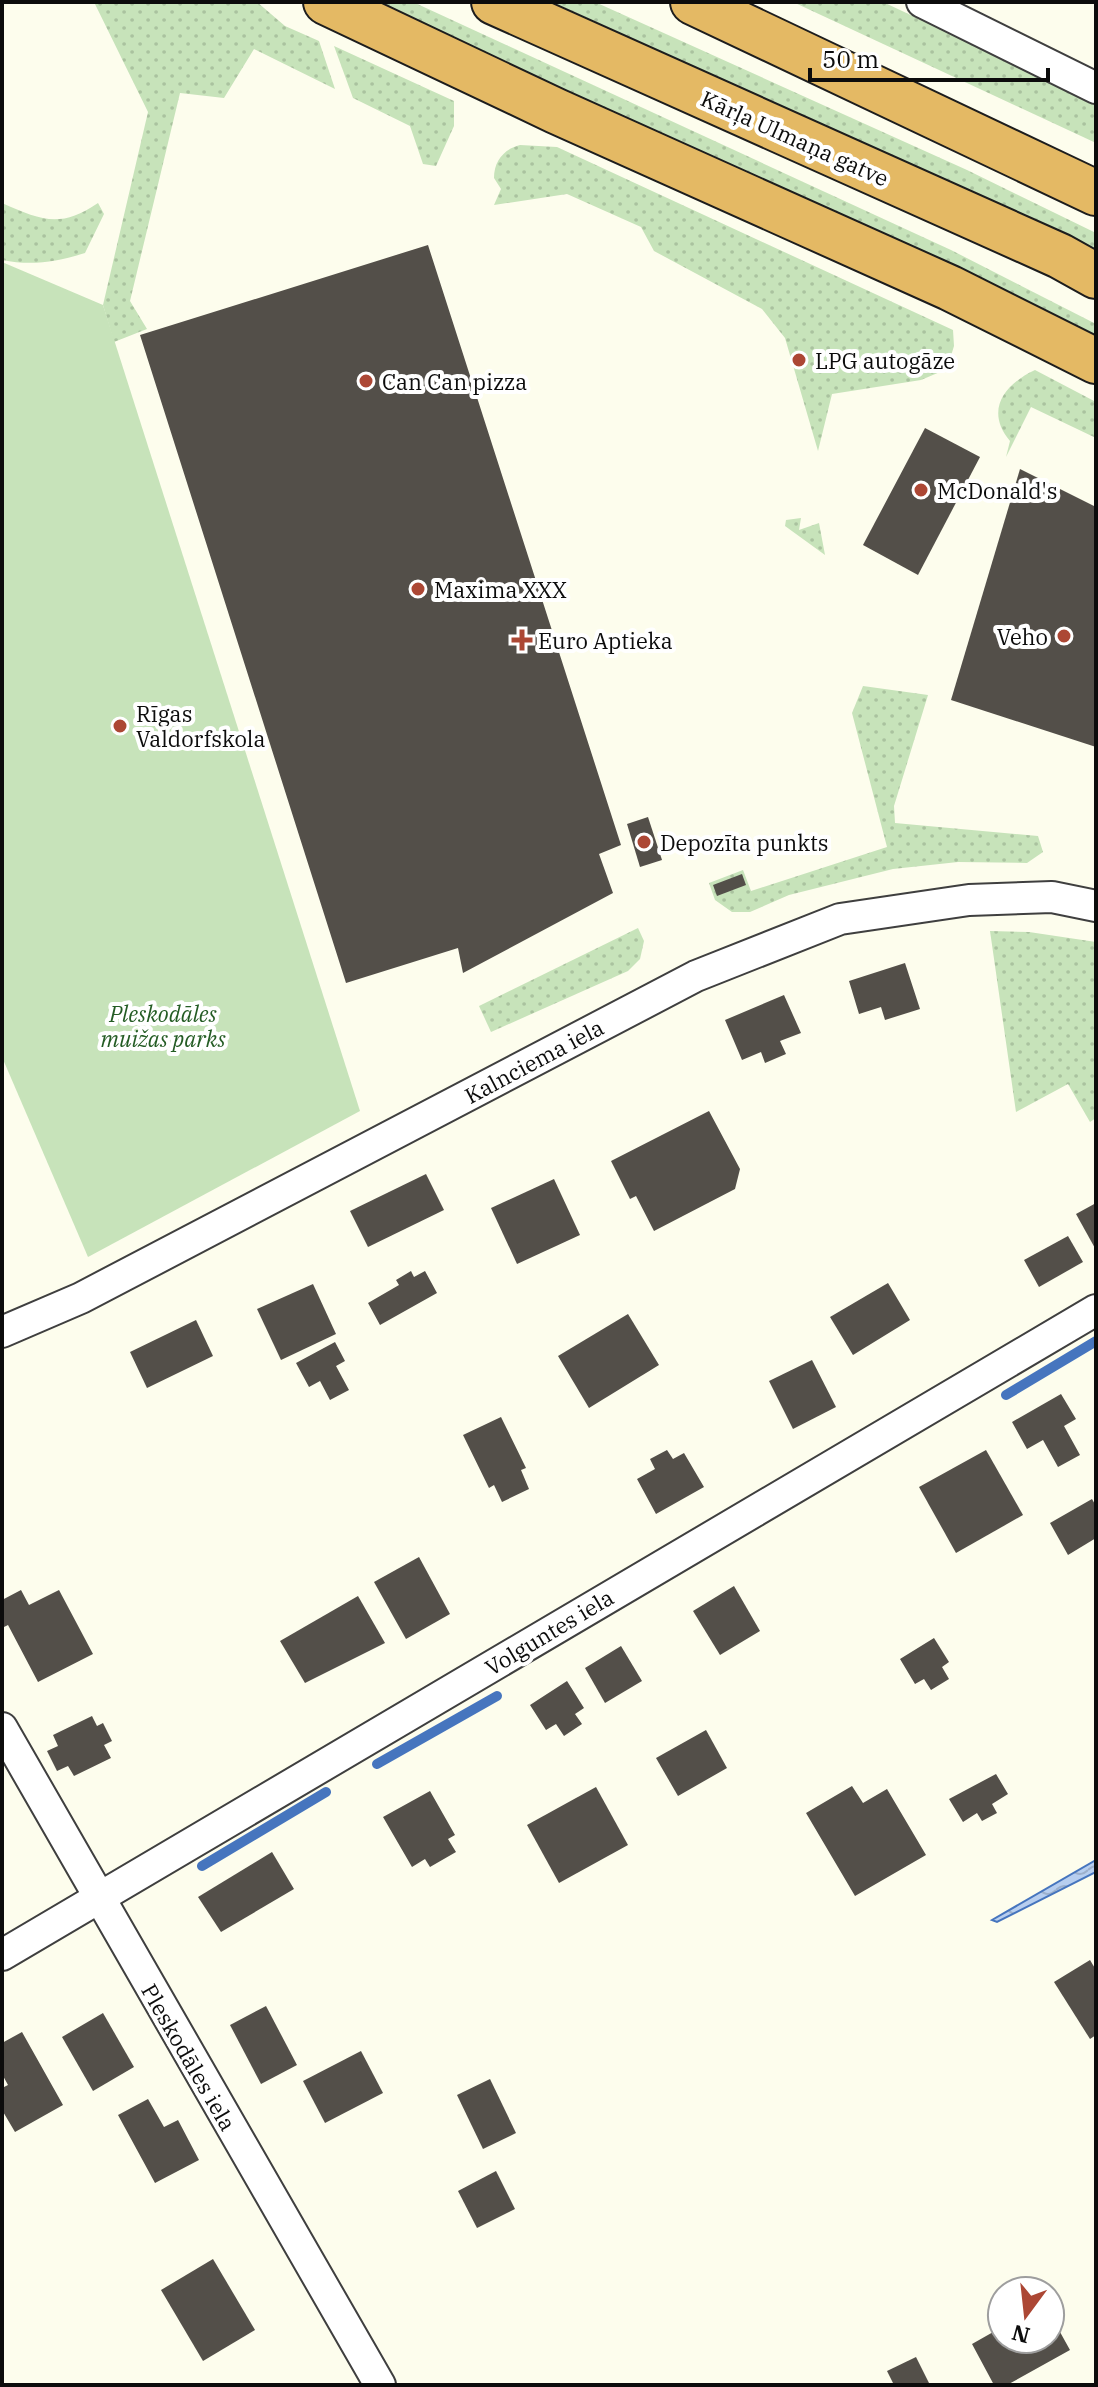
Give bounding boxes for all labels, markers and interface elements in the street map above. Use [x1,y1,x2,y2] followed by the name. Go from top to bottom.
[810,32,1048,82] scale bar
[822,43,879,75] text: 50 m
[697,84,893,192] street label: Kārļa Ulmaņa gatve
[815,346,955,375] place label: LPG autogāze
[790,351,808,369] marker: LPG autogāze
[382,367,527,396] place label: Can Can pizza
[357,372,375,390] marker: Can Can pizza
[937,476,1058,505] place label: McDonald's
[912,481,930,499] marker: McDonald's
[434,575,567,604] place label: Maxima XXX
[409,580,427,598] marker: Maxima XXX
[997,622,1048,651] place label: Veho
[538,626,673,655] place label: Euro Aptieka
[1055,627,1073,645] marker: Veho
[513,631,531,649] marker: Euro Aptieka
[136,699,265,753] place label: Rīgas Valdorfskola
[111,717,129,735] marker: Rīgas Valdorfskola
[660,828,829,857] place label: Depozīta punkts
[635,833,653,851] marker: Depozīta punkts
[100,999,226,1053] park label: Pleskodāles muižas parks
[459,1012,609,1110] street label: Kalnciema iela
[479,1582,619,1682] street label: Volguntes iela
[135,1978,243,2136] street label: Pleskodāles iela
[986,2275,1066,2355] north arrow
[1009,2319,1033,2351] text: N

